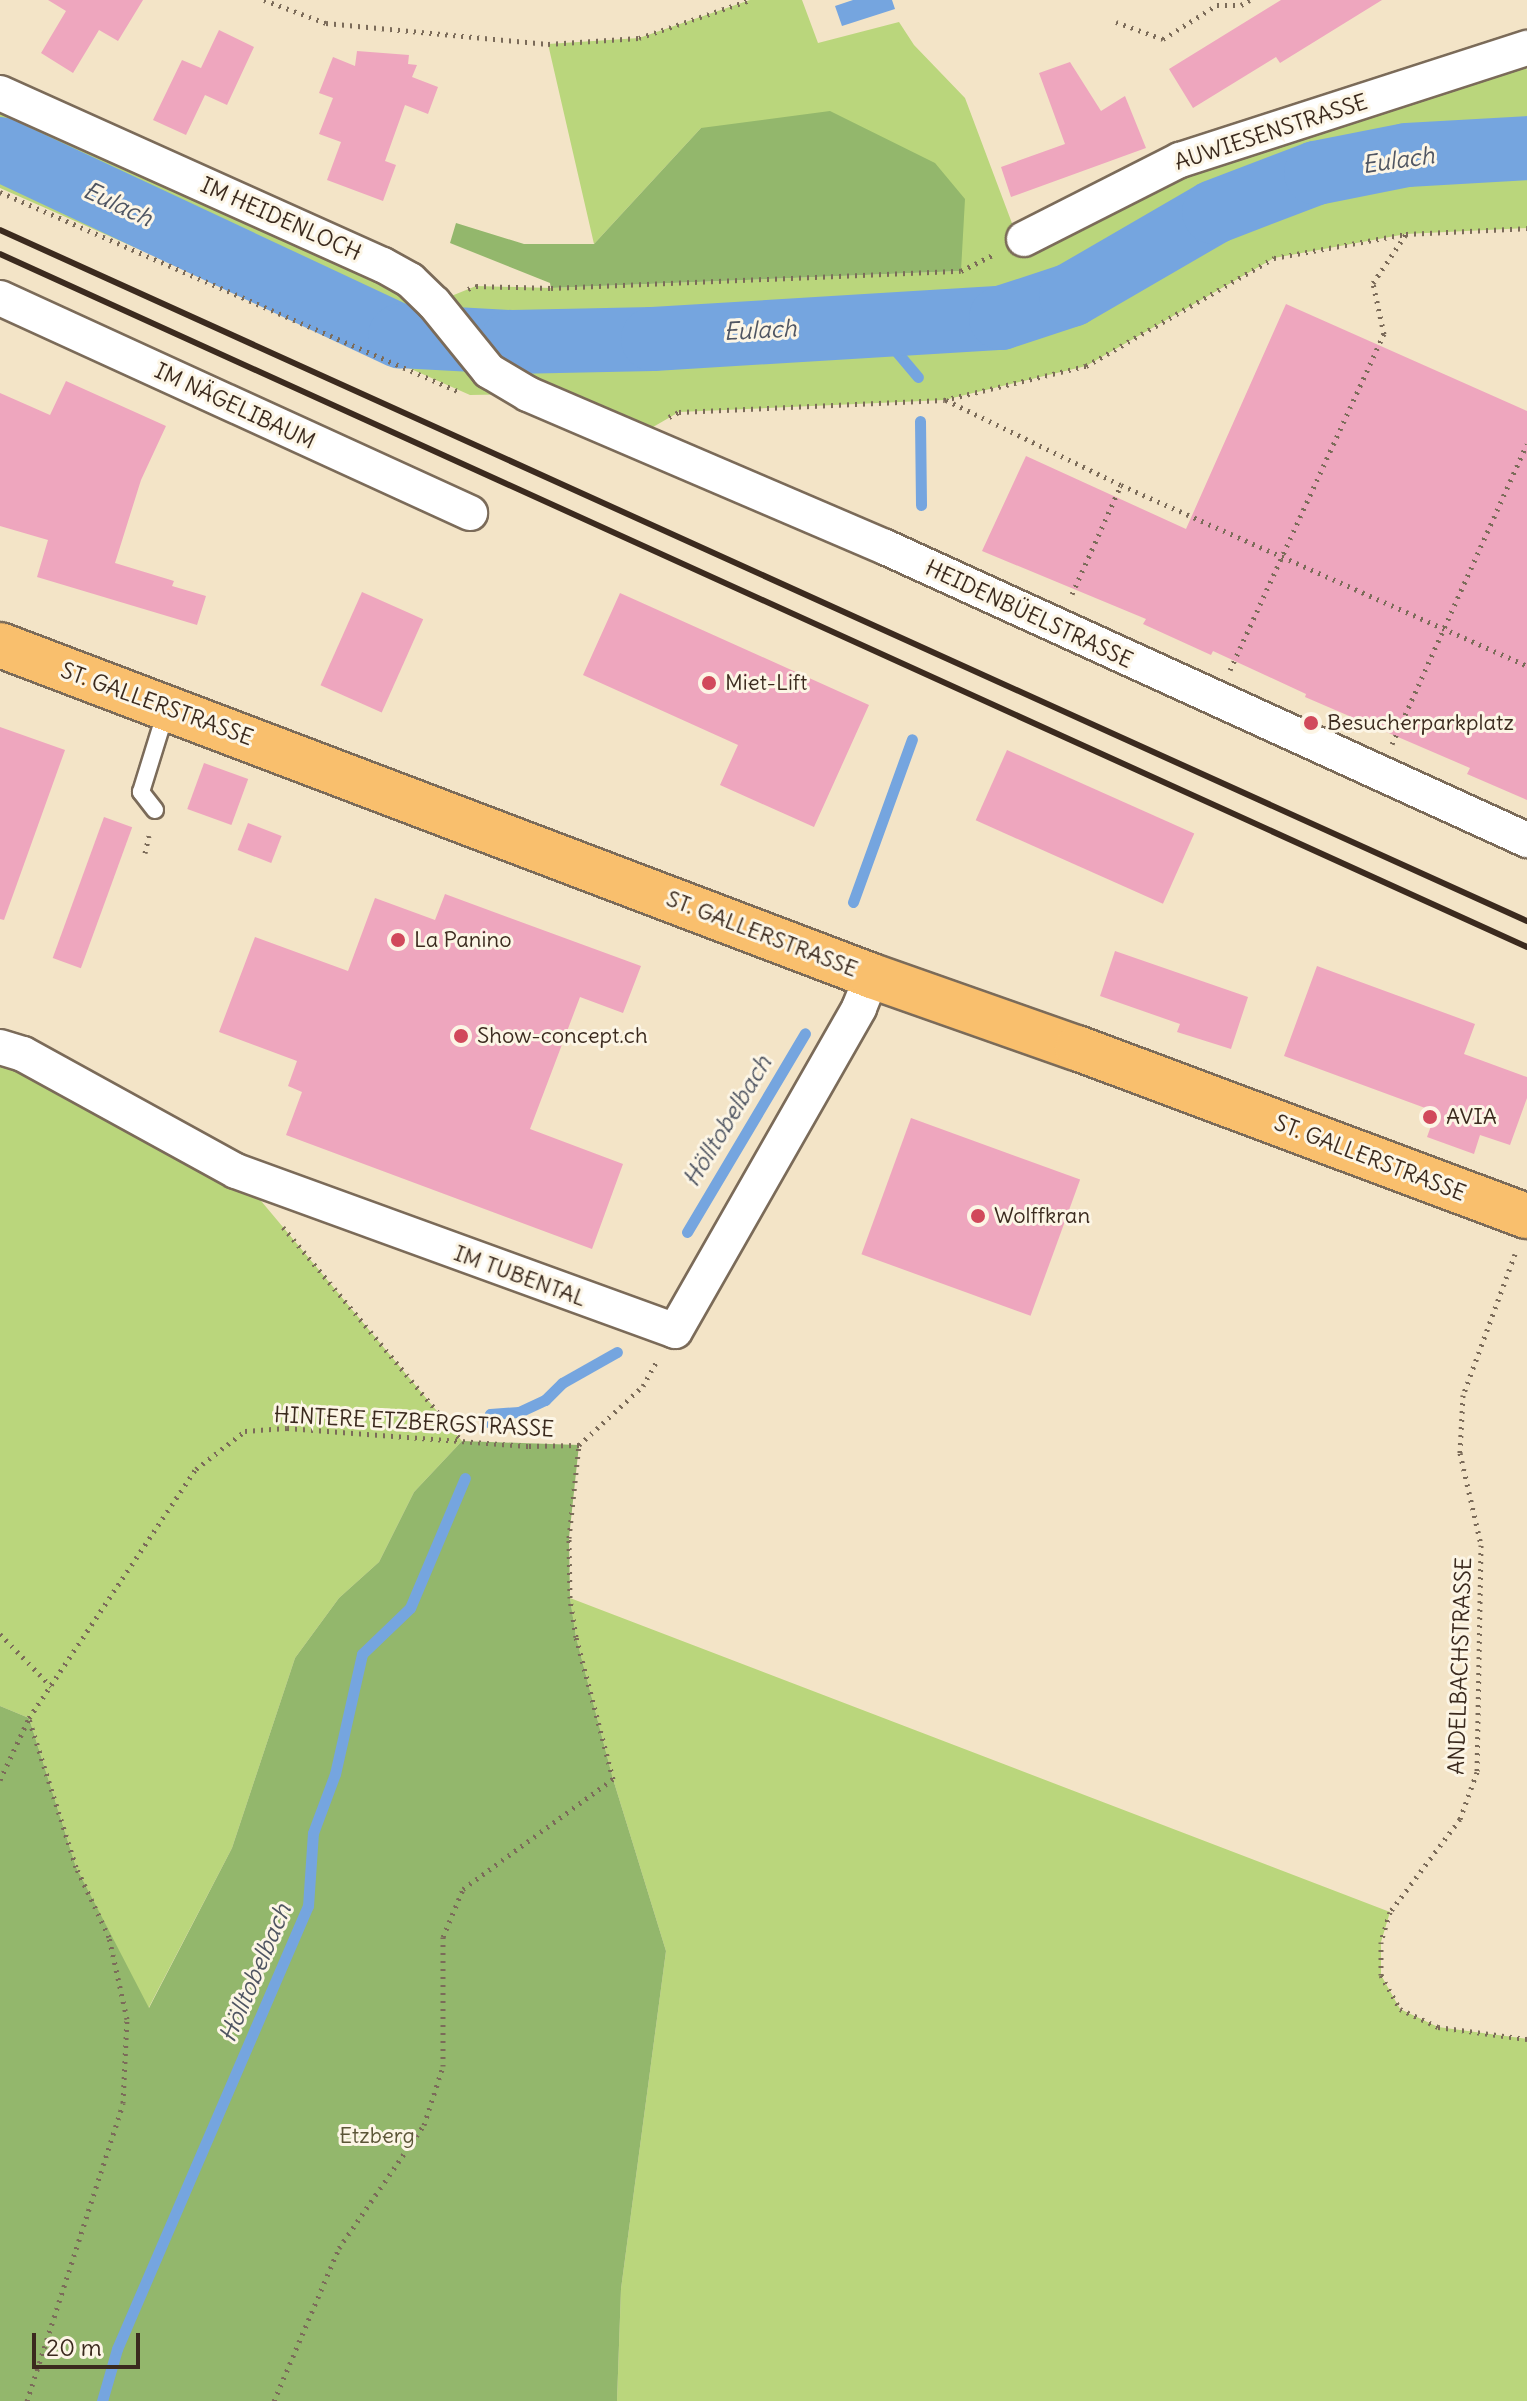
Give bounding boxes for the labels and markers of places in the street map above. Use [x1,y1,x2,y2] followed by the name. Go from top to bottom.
[725,670,807,696] place label: Miet-Lift
[700,674,718,692] marker: Miet-Lift
[1327,710,1514,736] place label: Besucherparkplatz
[1302,714,1320,732] marker: Besucherparkplatz
[414,927,512,953] place label: La Panino
[389,931,407,949] marker: La Panino
[477,1023,648,1049] place label: Show-concept.ch
[452,1027,470,1045] marker: Show-concept.ch
[1446,1104,1497,1130] place label: AVIA
[1421,1108,1439,1126] marker: AVIA
[994,1203,1090,1229] place label: Wolffkran
[969,1207,987,1225] marker: Wolffkran

